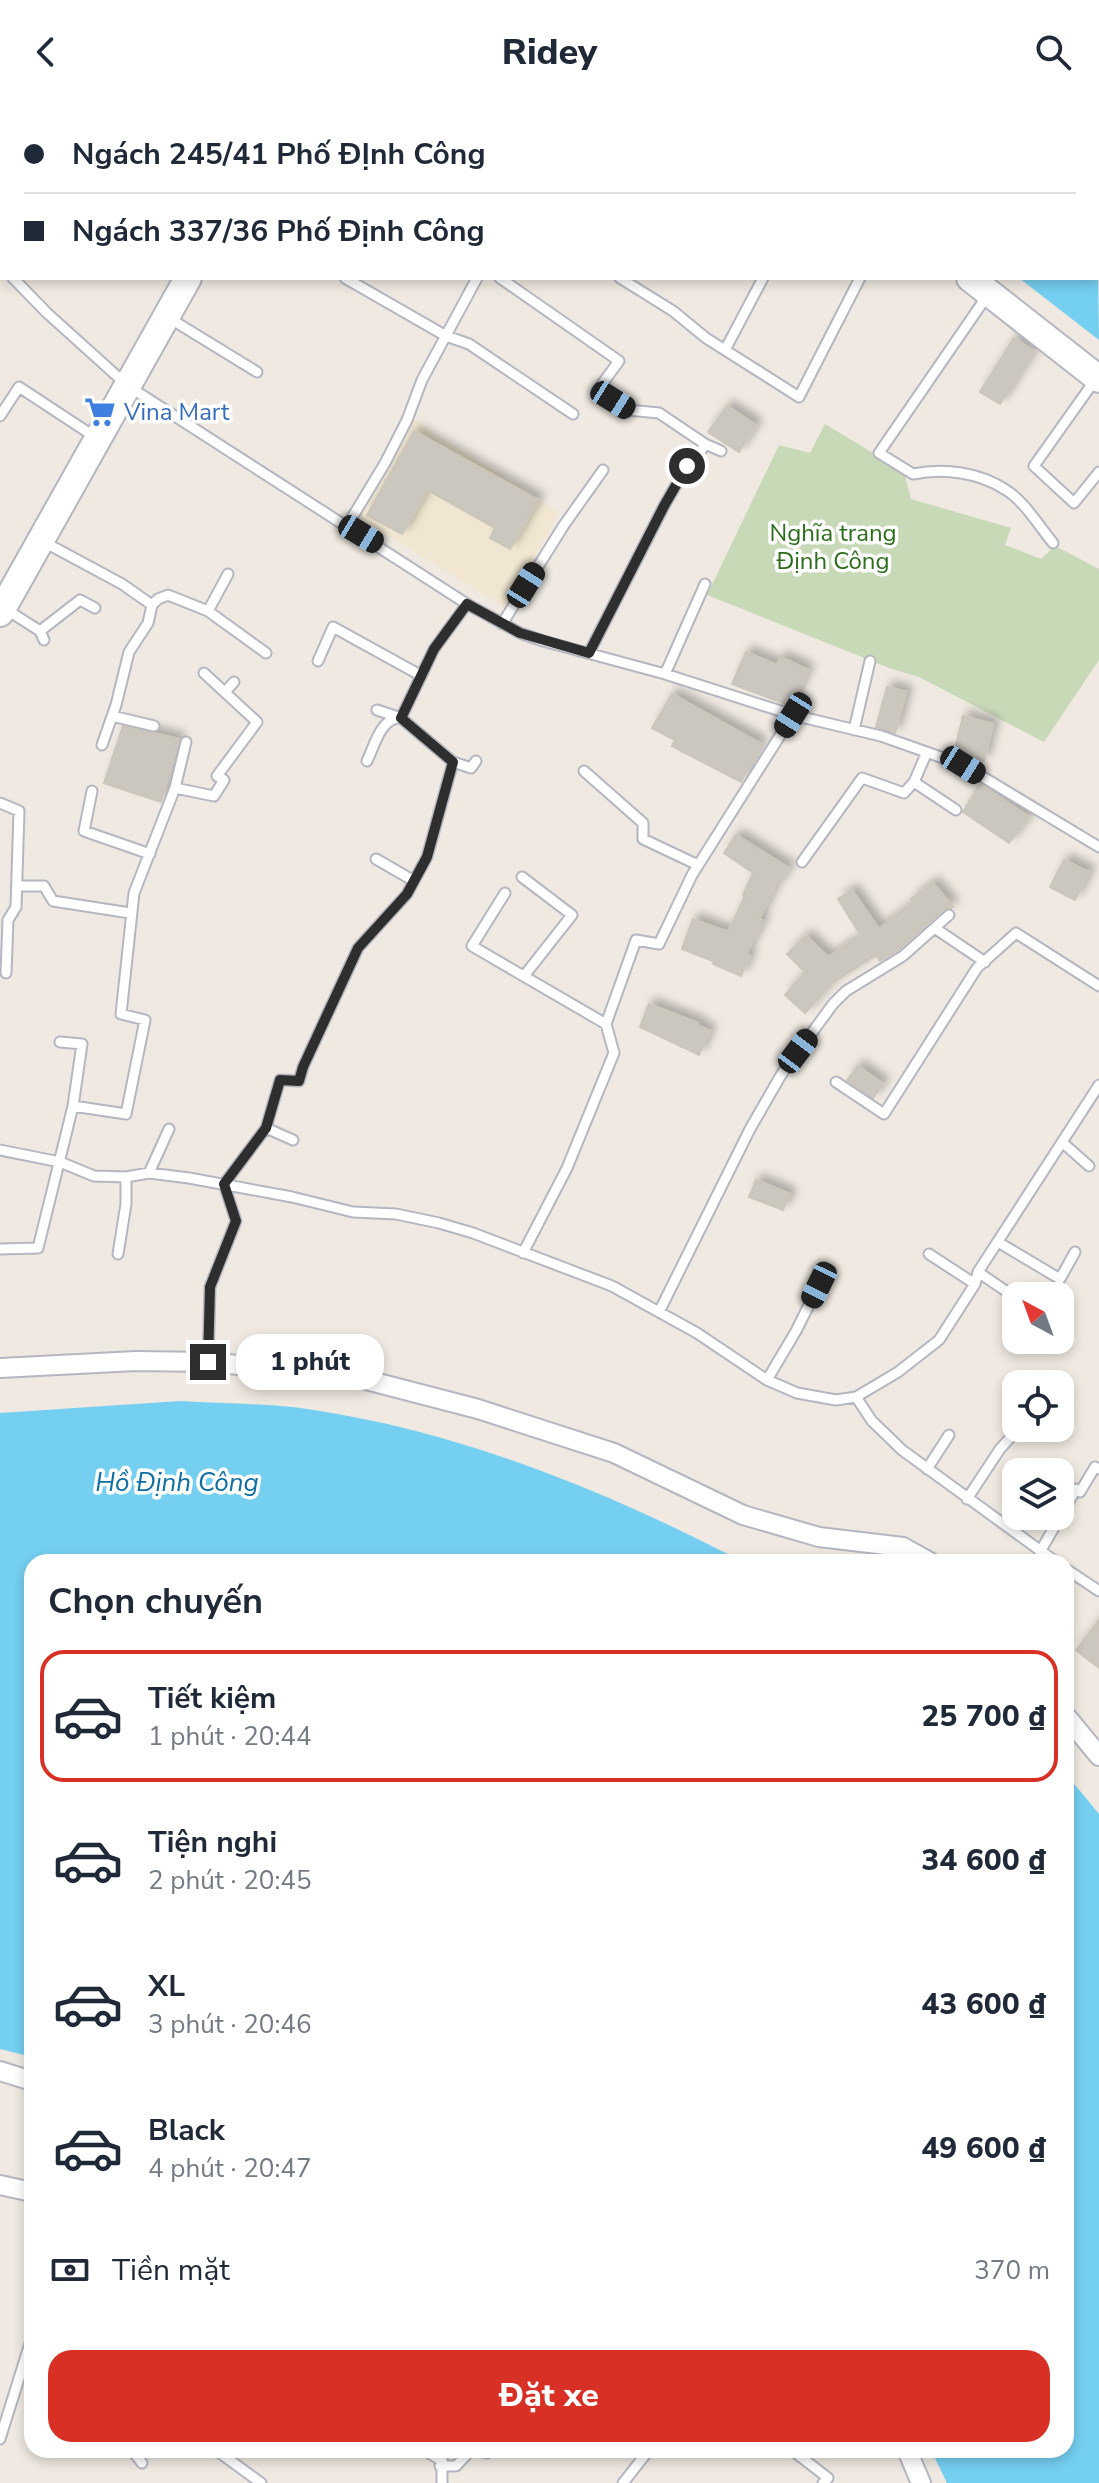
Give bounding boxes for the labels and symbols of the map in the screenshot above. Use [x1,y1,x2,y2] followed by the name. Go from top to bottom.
[586,377,640,423] car
[83,395,117,429] supermarket icon: Vina Mart
[123,396,230,428] place label: Vina Mart
[669,448,705,484] route start
[334,511,388,557] car
[769,517,897,577] park label: Nghĩa trang Định Công
[503,558,549,612] car
[770,688,816,742] car
[936,742,990,788] car
[774,1025,822,1077] car
[798,1258,840,1312] car
[1002,1282,1074,1354] north arrow
[236,1334,384,1390] callout: 1 phút
[190,1344,226,1380] route end
[95,1465,259,1500] water label: Hồ Định Công

